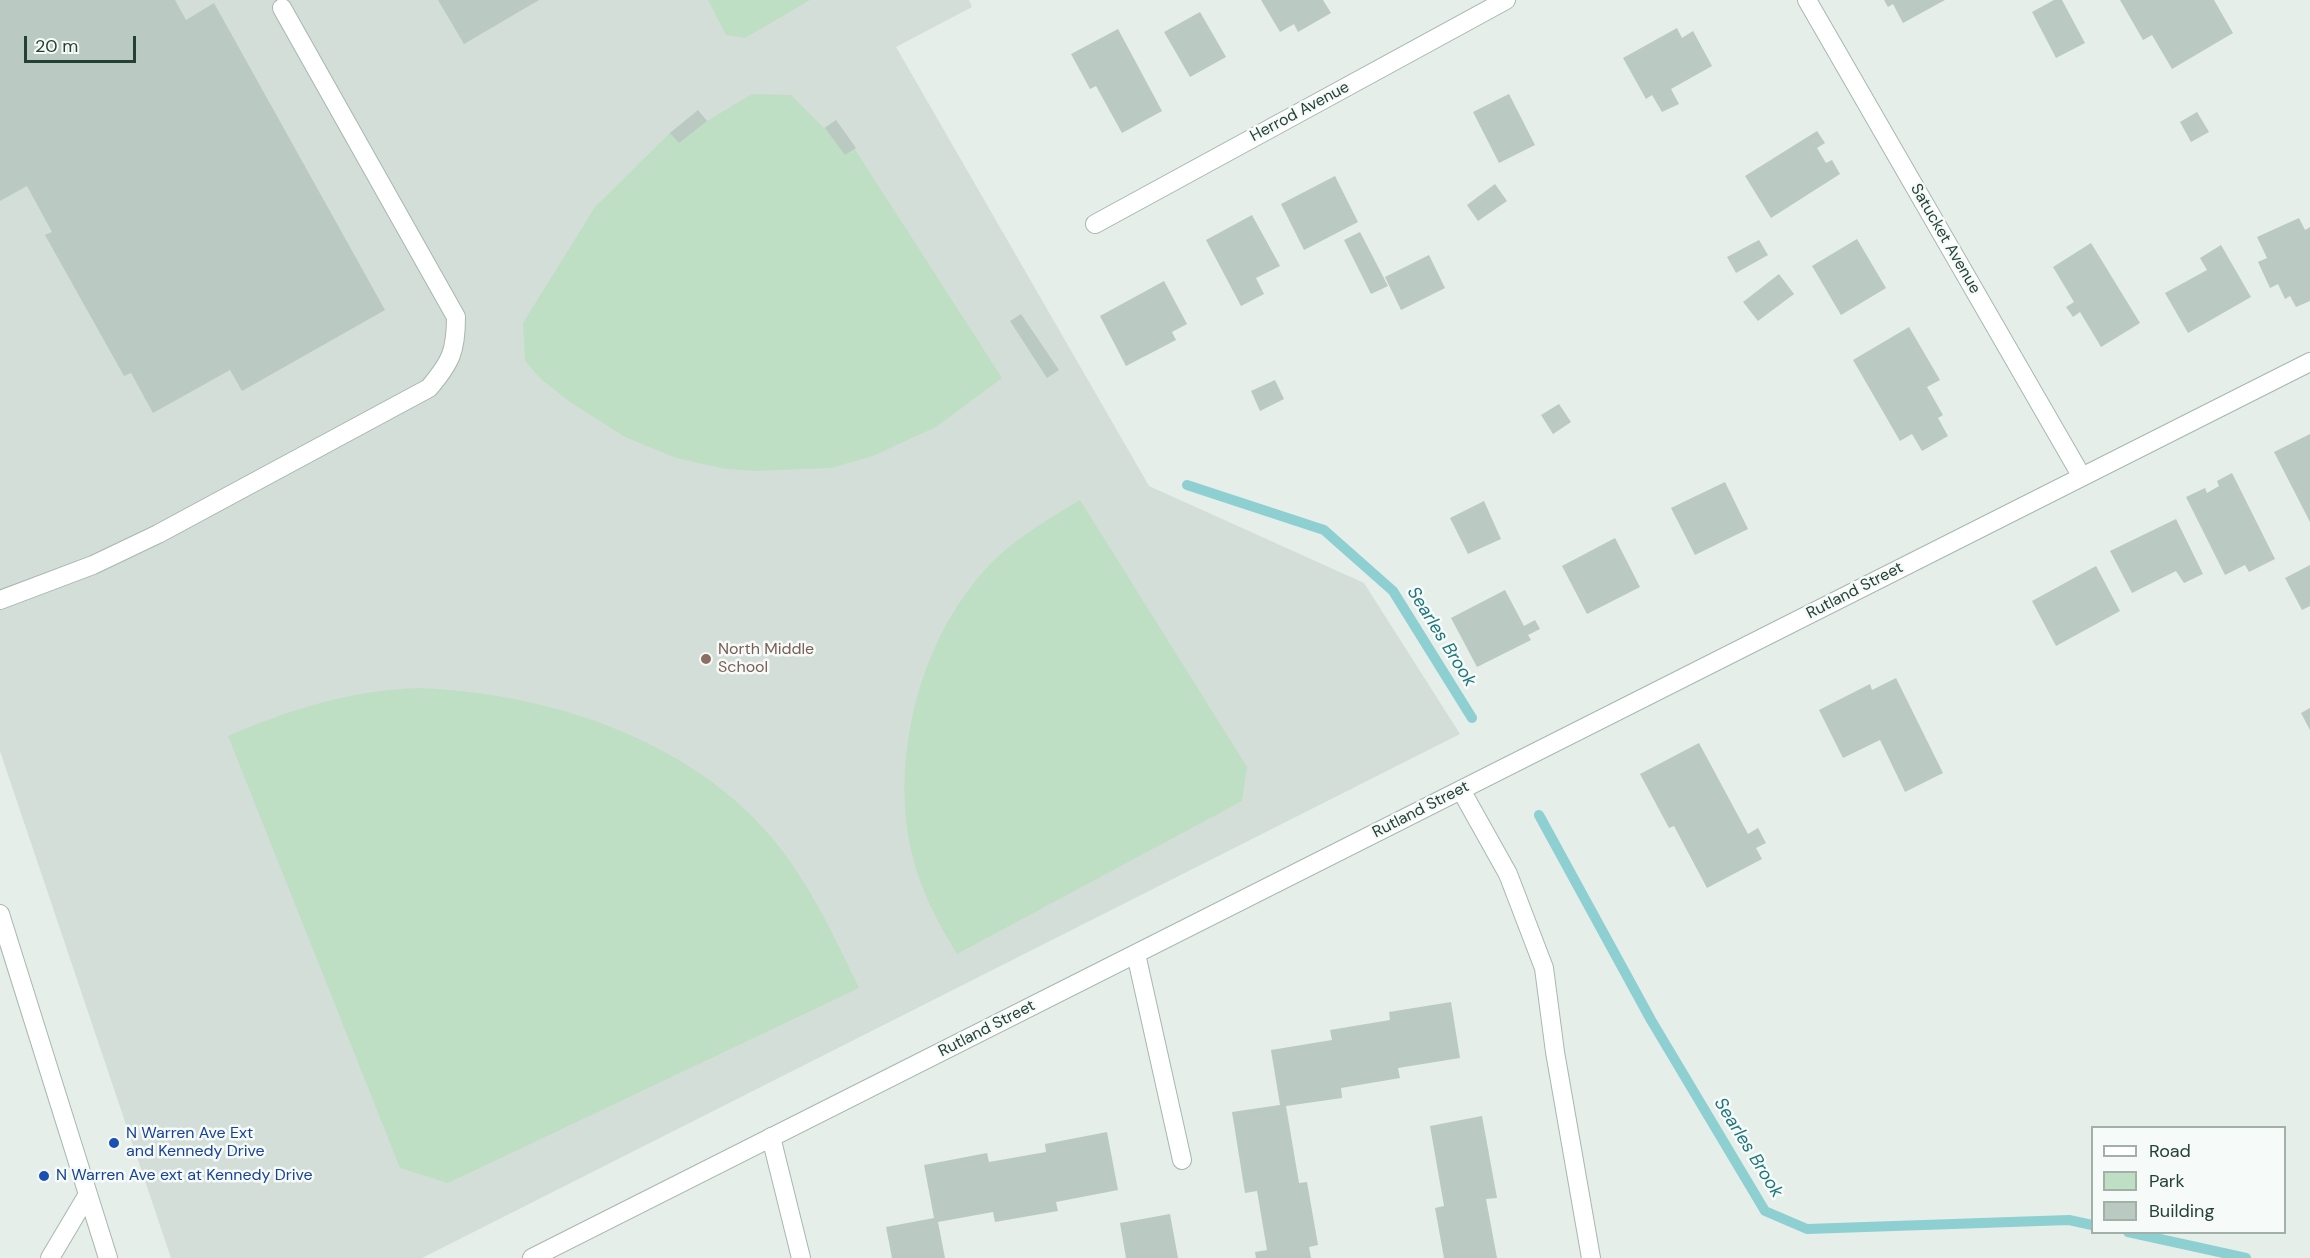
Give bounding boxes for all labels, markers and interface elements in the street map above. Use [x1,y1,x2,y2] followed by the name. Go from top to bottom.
[27,24,140,62] scale bar
[35,34,78,58] text: 20 m
[1247,78,1353,146] street label: Herrod Avenue
[1906,181,1984,297] street label: Satucket Avenue
[1803,558,1907,624] street label: Rutland Street
[1402,583,1480,691] water label: Searles Brook
[718,640,814,678] place label: North Middle School
[699,652,713,666] marker: North Middle School
[1369,777,1473,843] street label: Rutland Street
[935,996,1039,1062] street label: Rutland Street
[1709,1094,1787,1202] water label: Searles Brook
[126,1124,265,1162] place label: N Warren Ave Ext and Kennedy Drive
[2091,1126,2286,1234] legend
[107,1136,121,1150] marker: N Warren Ave Ext and Kennedy Drive
[2149,1139,2191,1163] text: Road
[56,1166,313,1186] place label: N Warren Ave ext at Kennedy Drive
[37,1169,51,1183] marker: N Warren Ave ext at Kennedy Drive
[2149,1169,2185,1193] text: Park
[2149,1199,2214,1223] text: Building

